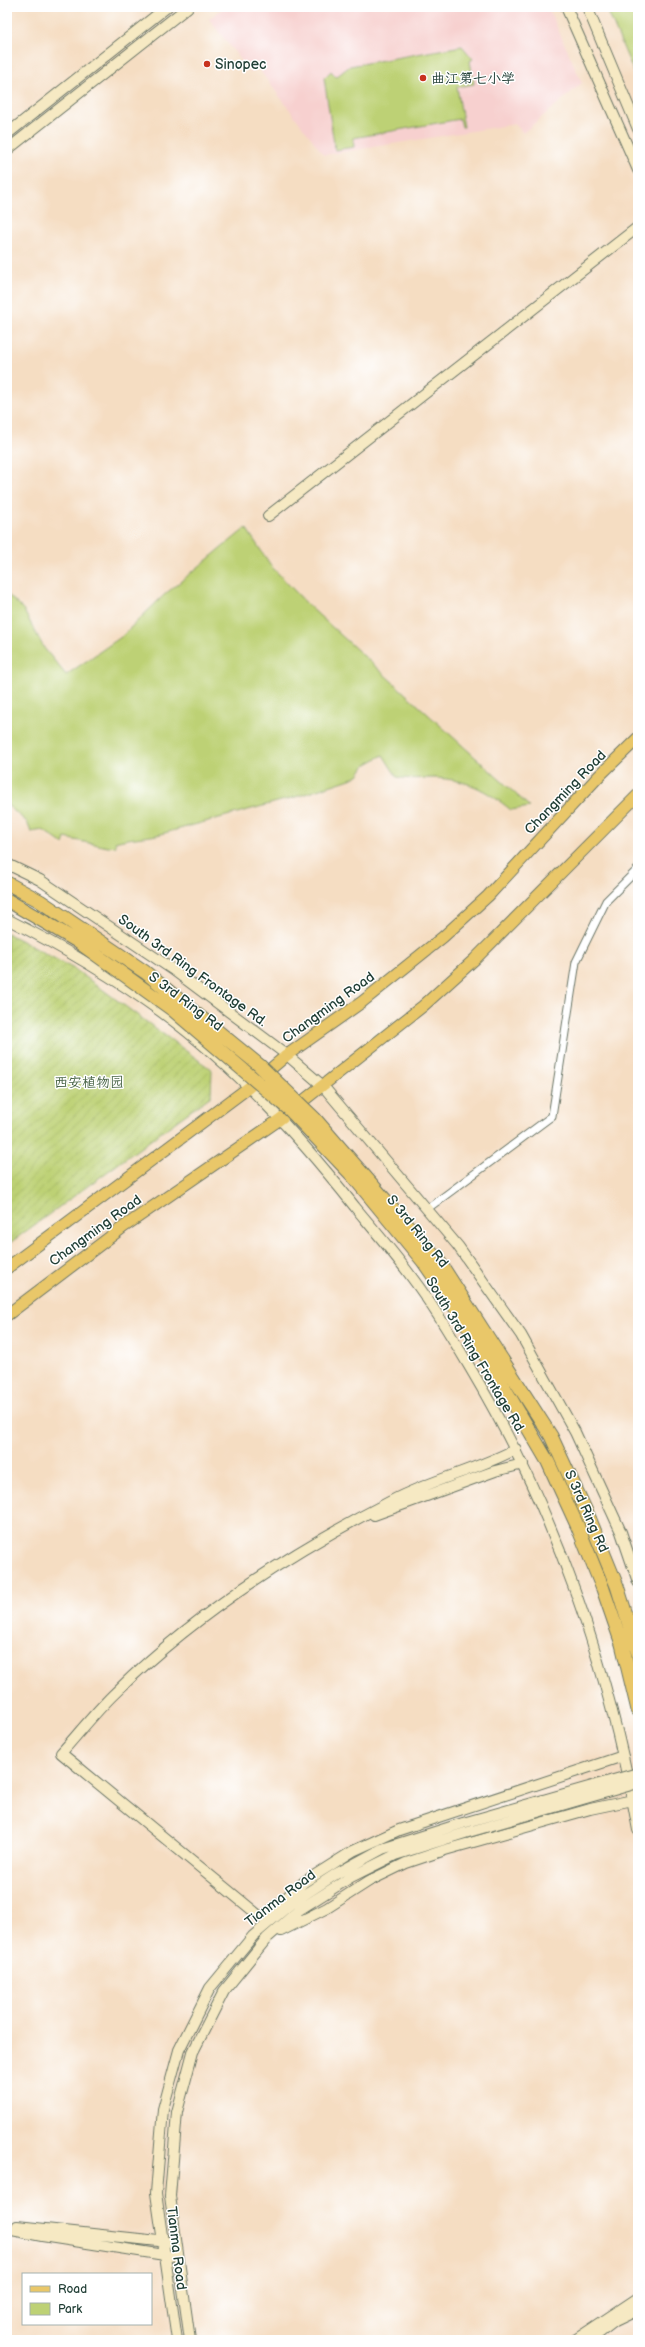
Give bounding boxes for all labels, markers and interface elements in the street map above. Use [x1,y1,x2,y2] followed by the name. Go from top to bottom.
[215,56,266,73] place label: Sinopec
[202,59,212,69] marker: Sinopec
[431,70,515,87] place label: 曲江第七小学
[418,73,428,83] marker: 曲江第七小学
[521,747,610,838] street label: Changming Road
[115,911,271,1030] street label: South 3rd Ring Frontage Rd.
[145,968,226,1035] street label: S 3rd Ring Rd
[279,968,378,1047] street label: Changming Road
[54,1074,124,1091] park label: 西安植物园
[46,1191,145,1270] street label: Changming Road
[383,1192,452,1271] street label: S 3rd Ring Rd
[422,1274,529,1437] street label: South 3rd Ring Frontage Rd.
[561,1467,612,1555] street label: S 3rd Ring Rd
[242,1866,319,1930] street label: Tianma Road
[163,2205,190,2291] street label: Tianma Road
[22,2273,152,2325] legend
[58,2282,87,2297] text: Road
[58,2302,82,2317] text: Park

